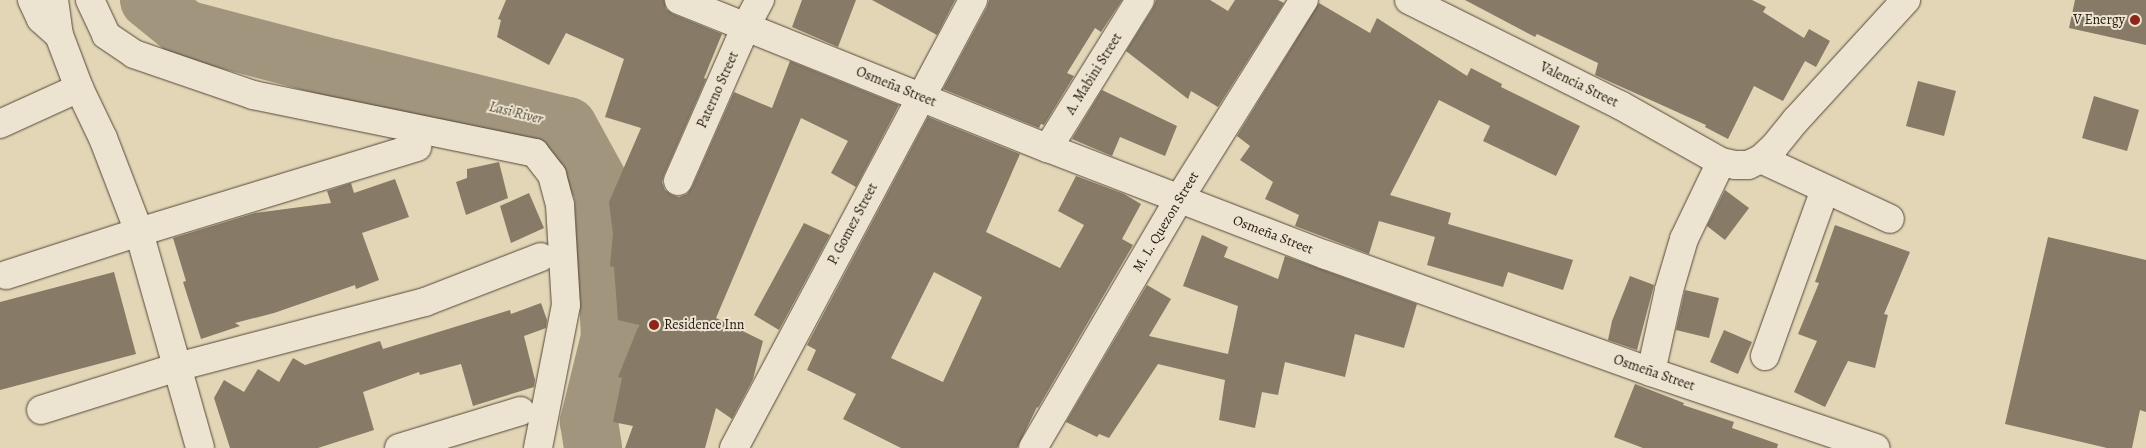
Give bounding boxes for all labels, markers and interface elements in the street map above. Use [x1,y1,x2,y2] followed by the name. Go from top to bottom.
[2073,12,2125,28] place label: V Energy
[2129,14,2141,26] marker: V Energy
[1062,30,1126,118] street label: A. Mabini Street
[694,49,742,131] street label: Paterno Street
[1537,59,1621,111] street label: Valencia Street
[854,63,938,111] street label: Osmeña Street
[487,98,545,128] water label: Lasi River
[1129,168,1203,276] street label: M. L. Quezon Street
[824,180,882,268] street label: P. Gomez Street
[1230,212,1316,258] street label: Osmeña Street
[664,317,744,333] place label: Residence Inn
[648,319,660,331] marker: Residence Inn
[1611,351,1697,395] street label: Osmeña Street

